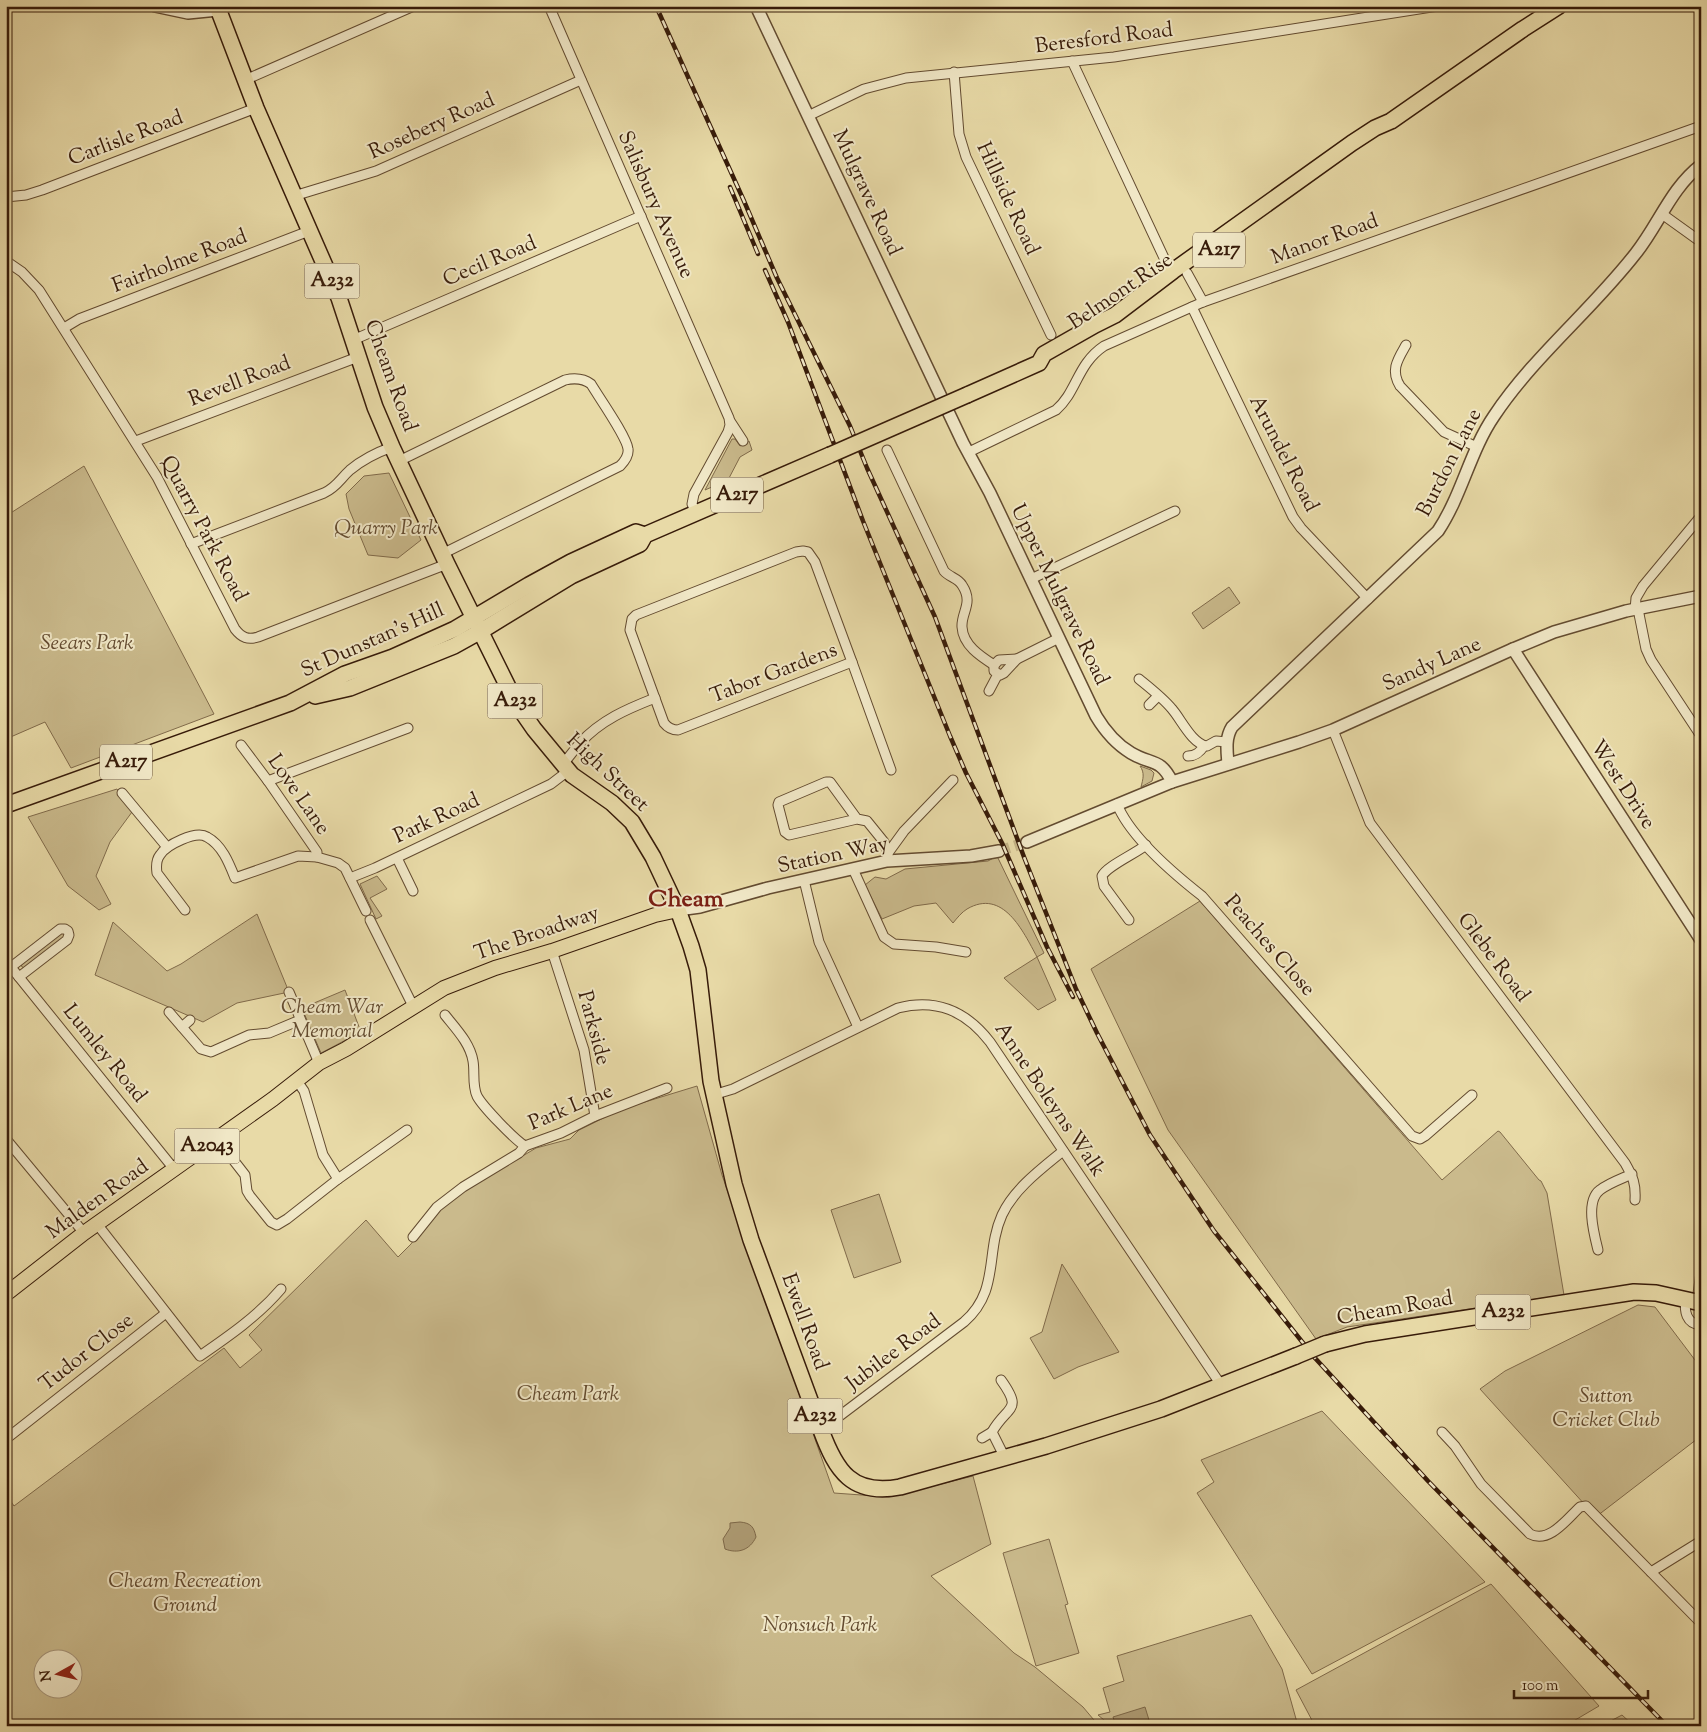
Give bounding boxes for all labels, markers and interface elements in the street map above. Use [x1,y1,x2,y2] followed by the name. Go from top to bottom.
[1033,16,1175,62] street label: Beresford Road
[364,86,500,168] street label: Rosebery Road
[64,103,188,175] street label: Carlisle Road
[824,125,908,261] street label: Mulgrave Road
[609,126,701,284] street label: Salisbury Avenue
[968,138,1046,261] street label: Hillside Road
[1267,207,1383,273] street label: Manor Road
[108,222,252,302] street label: Fairholme Road
[439,229,542,295] street label: Cecil Road
[1193,232,1245,268] road number: A217
[1063,246,1179,338] street label: Belmont Rise
[304,264,360,298] road number: A232
[356,316,424,436] street label: Cheam Road
[184,349,296,415] street label: Revell Road
[1241,390,1325,518] street label: Arundel Road
[1410,404,1490,522] street label: Burdon Lane
[152,451,254,608] street label: Quarry Park Road
[711,478,763,512] road number: A217
[1002,499,1116,691] street label: Upper Mulgrave Road
[334,514,438,544] park label: Quarry Park
[296,596,450,686] street label: St Dunstan's Hill
[40,629,134,659] park label: Seears Park
[1378,630,1486,700] street label: Sandy Lane
[706,636,842,712] street label: Tabor Gardens
[488,684,542,718] road number: A232
[559,727,655,819] street label: High Street
[1582,734,1662,836] street label: West Drive
[100,744,152,780] road number: A217
[259,749,337,841] street label: Love Lane
[389,786,485,852] street label: Park Road
[775,830,892,882] street label: Station Way
[648,883,724,917] district label: Cheam
[1216,889,1322,1003] street label: Peaches Close
[471,898,604,969] street label: The Broadway
[1449,907,1537,1009] street label: Glebe Road
[569,988,617,1068] street label: Parkside
[281,993,384,1047] park label: Cheam War Memorial
[55,998,153,1110] street label: Lumley Road
[986,1017,1112,1184] street label: Anne Boleyns Walk
[524,1077,618,1139] street label: Park Lane
[174,1128,240,1164] road number: A2043
[41,1152,156,1247] street label: Malden Road
[773,1269,835,1375] street label: Ewell Road
[1334,1284,1456,1334] street label: Cheam Road
[1476,1294,1530,1330] road number: A232
[33,1307,141,1399] street label: Tudor Close
[839,1307,948,1399] street label: Jubilee Road
[517,1380,620,1410] park label: Cheam Park
[1552,1382,1660,1436] park label: Sutton Cricket Club
[788,1398,842,1434] road number: A232
[108,1567,262,1621] park label: Cheam Recreation Ground
[763,1611,878,1641] park label: Nonsuch Park
[32,1650,82,1700] north arrow
[1514,1667,1648,1699] scale bar
[36,1669,58,1682] text: N
[1522,1676,1559,1697] text: 100 m

